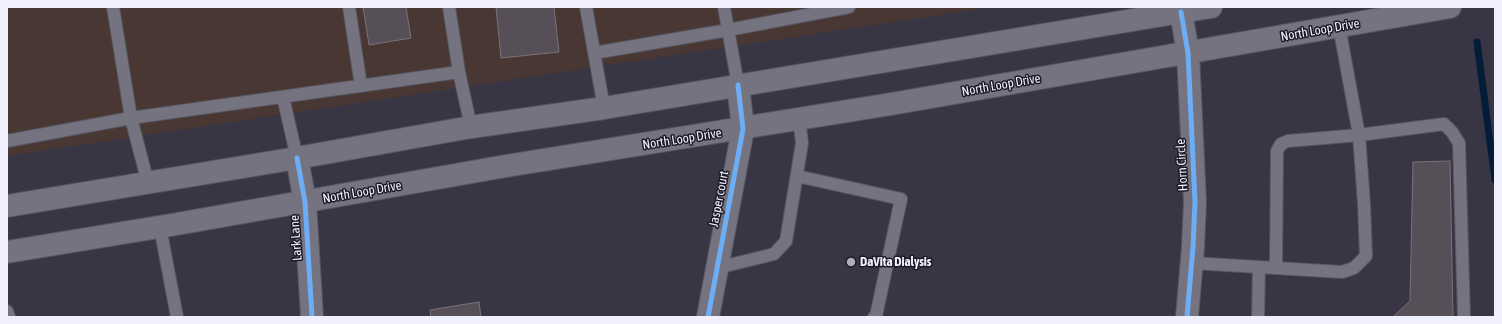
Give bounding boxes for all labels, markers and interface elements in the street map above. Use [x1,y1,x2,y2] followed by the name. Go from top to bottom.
[1279,15,1361,45] street label: North Loop Drive
[960,70,1042,100] street label: North Loop Drive
[641,125,723,153] street label: North Loop Drive
[1173,138,1191,192] street label: Horn Circle
[706,169,732,229] street label: Jasper court
[321,177,403,207] street label: North Loop Drive
[287,215,305,261] street label: Lark Lane
[860,254,931,270] place label: DaVita Dialysis
[845,256,857,268] marker: DaVita Dialysis

